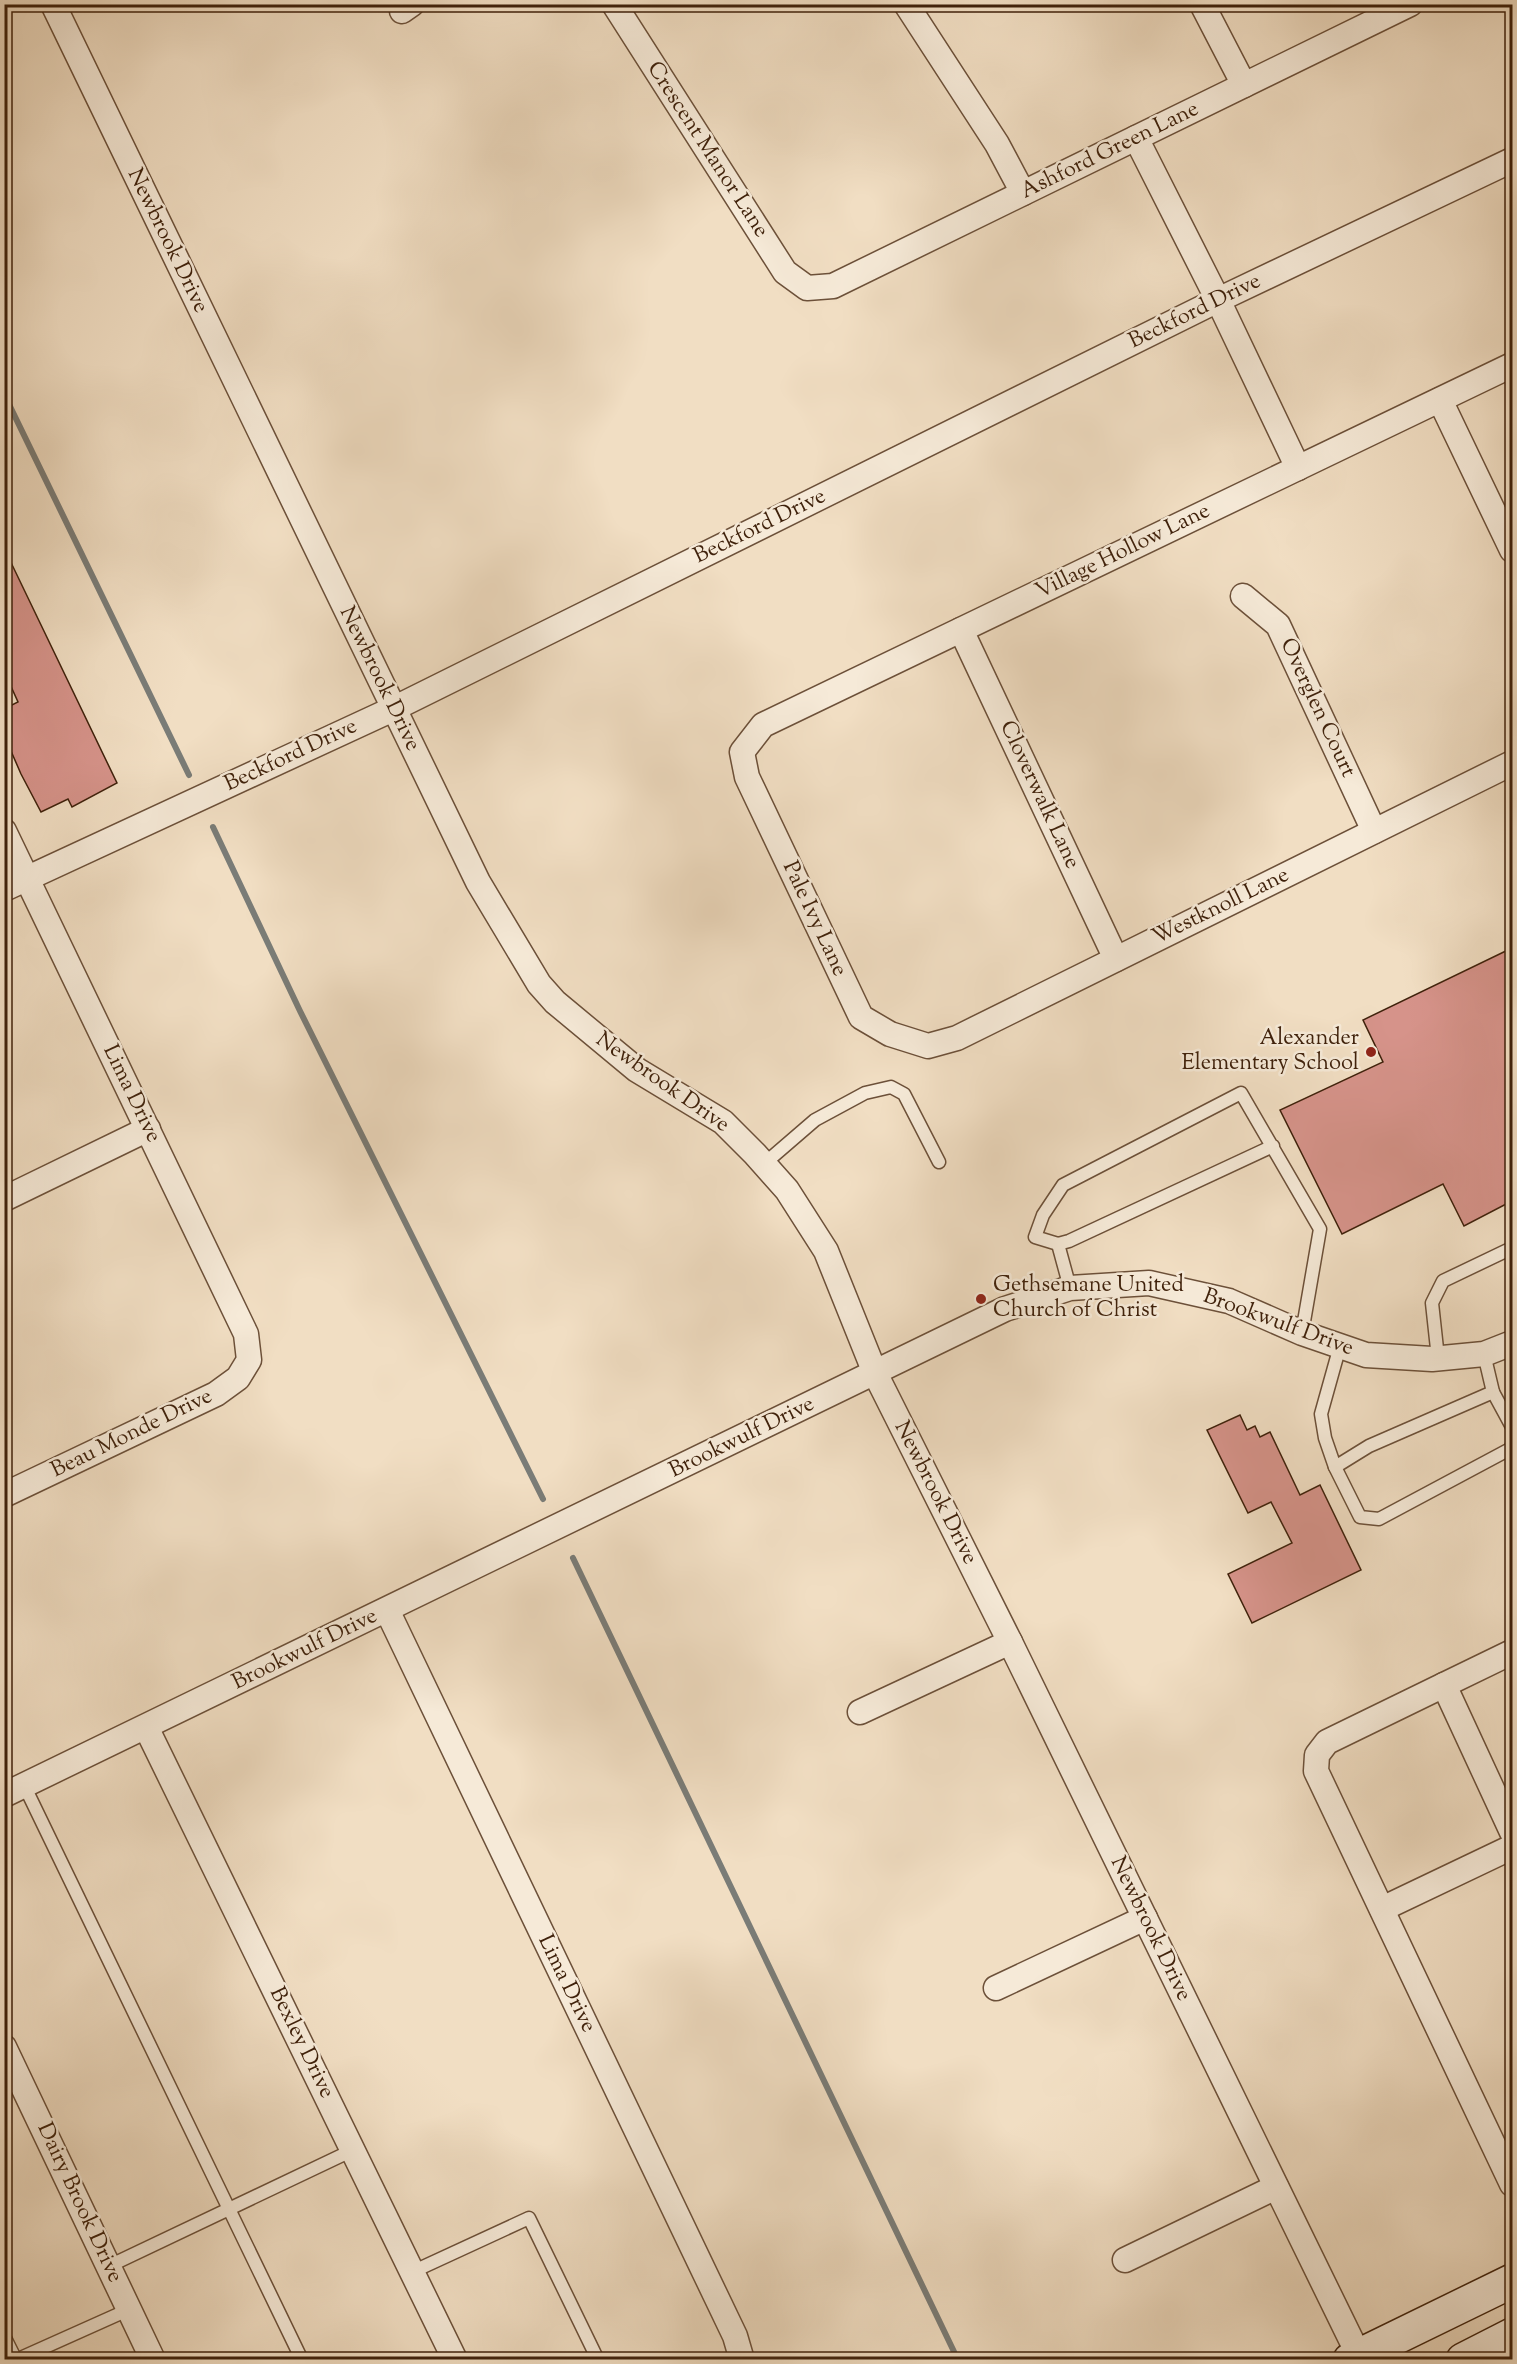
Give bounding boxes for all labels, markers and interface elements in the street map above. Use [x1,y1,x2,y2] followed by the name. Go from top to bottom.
[638,56,776,244] street label: Crescent Manor Lane
[1015,94,1205,208] street label: Ashford Green Lane
[118,163,216,319] street label: Newbrook Drive
[1124,266,1266,358] street label: Beckford Drive
[689,481,831,573] street label: Beckford Drive
[1030,496,1216,608] street label: Village Hollow Lane
[330,601,428,757] street label: Newbrook Drive
[1271,633,1363,783] street label: Overglen Court
[219,711,363,801] street label: Beckford Drive
[991,715,1087,875] street label: Cloverwalk Lane
[773,856,855,982] street label: Pale Ivy Lane
[1147,860,1295,954] street label: Westknoll Lane
[1182,1023,1359,1080] place label: Alexander Elementary School
[588,1025,736,1141] street label: Newbrook Drive
[94,1040,168,1148] street label: Lima Drive
[1364,1045,1378,1059] marker: Alexander Elementary School
[993,1270,1184,1327] place label: Gethsemane United Church of Christ
[1198,1281,1358,1365] street label: Brookwulf Drive
[974,1292,988,1306] marker: Gethsemane United Church of Christ
[46,1381,218,1487] street label: Beau Monde Drive
[664,1389,820,1487] street label: Brookwulf Drive
[885,1416,985,1570] street label: Newbrook Drive
[227,1601,383,1699] street label: Brookwulf Drive
[1101,1851,1199,2007] street label: Newbrook Drive
[529,1930,603,2038] street label: Lima Drive
[260,1982,342,2104] street label: Bexley Drive
[28,2118,130,2288] street label: Dairy Brook Drive

